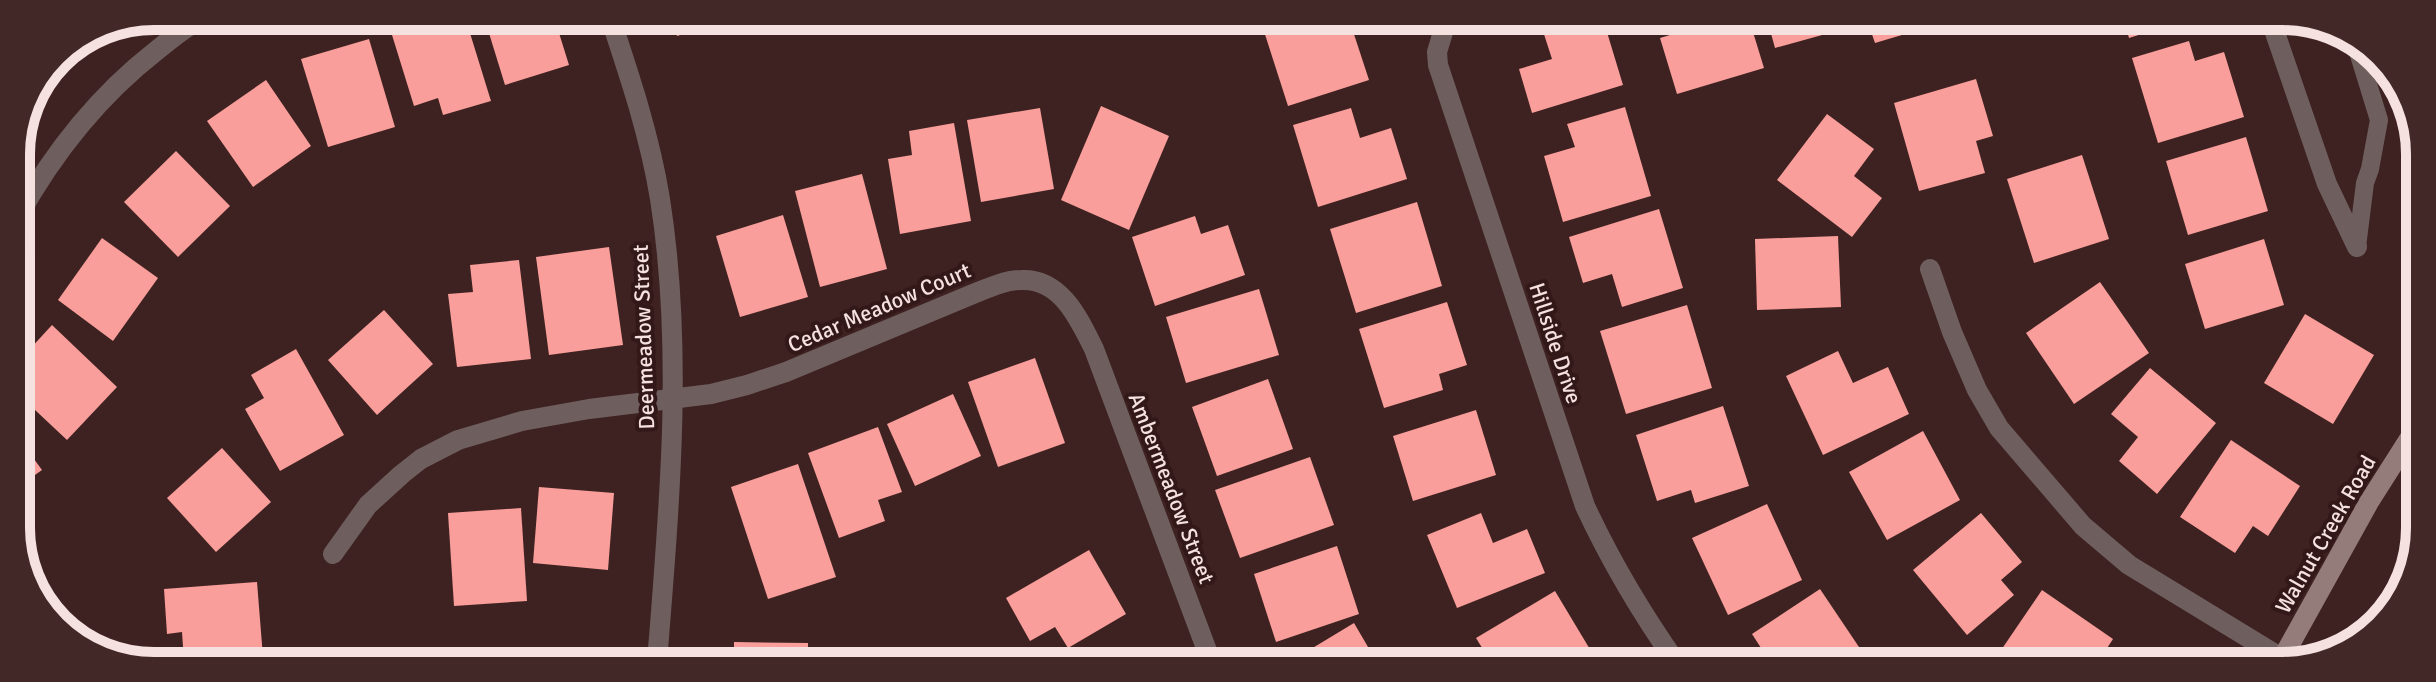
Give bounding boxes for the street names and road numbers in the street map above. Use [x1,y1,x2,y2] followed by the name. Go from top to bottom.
[627,244,660,430] street label: Deermeadow Street
[784,257,975,358] street label: Cedar Meadow Court
[1523,279,1588,407] street label: Hillside Drive
[1123,389,1220,588] street label: Ambermeadow Street
[2269,450,2382,618] street label: Walnut Creek Road

